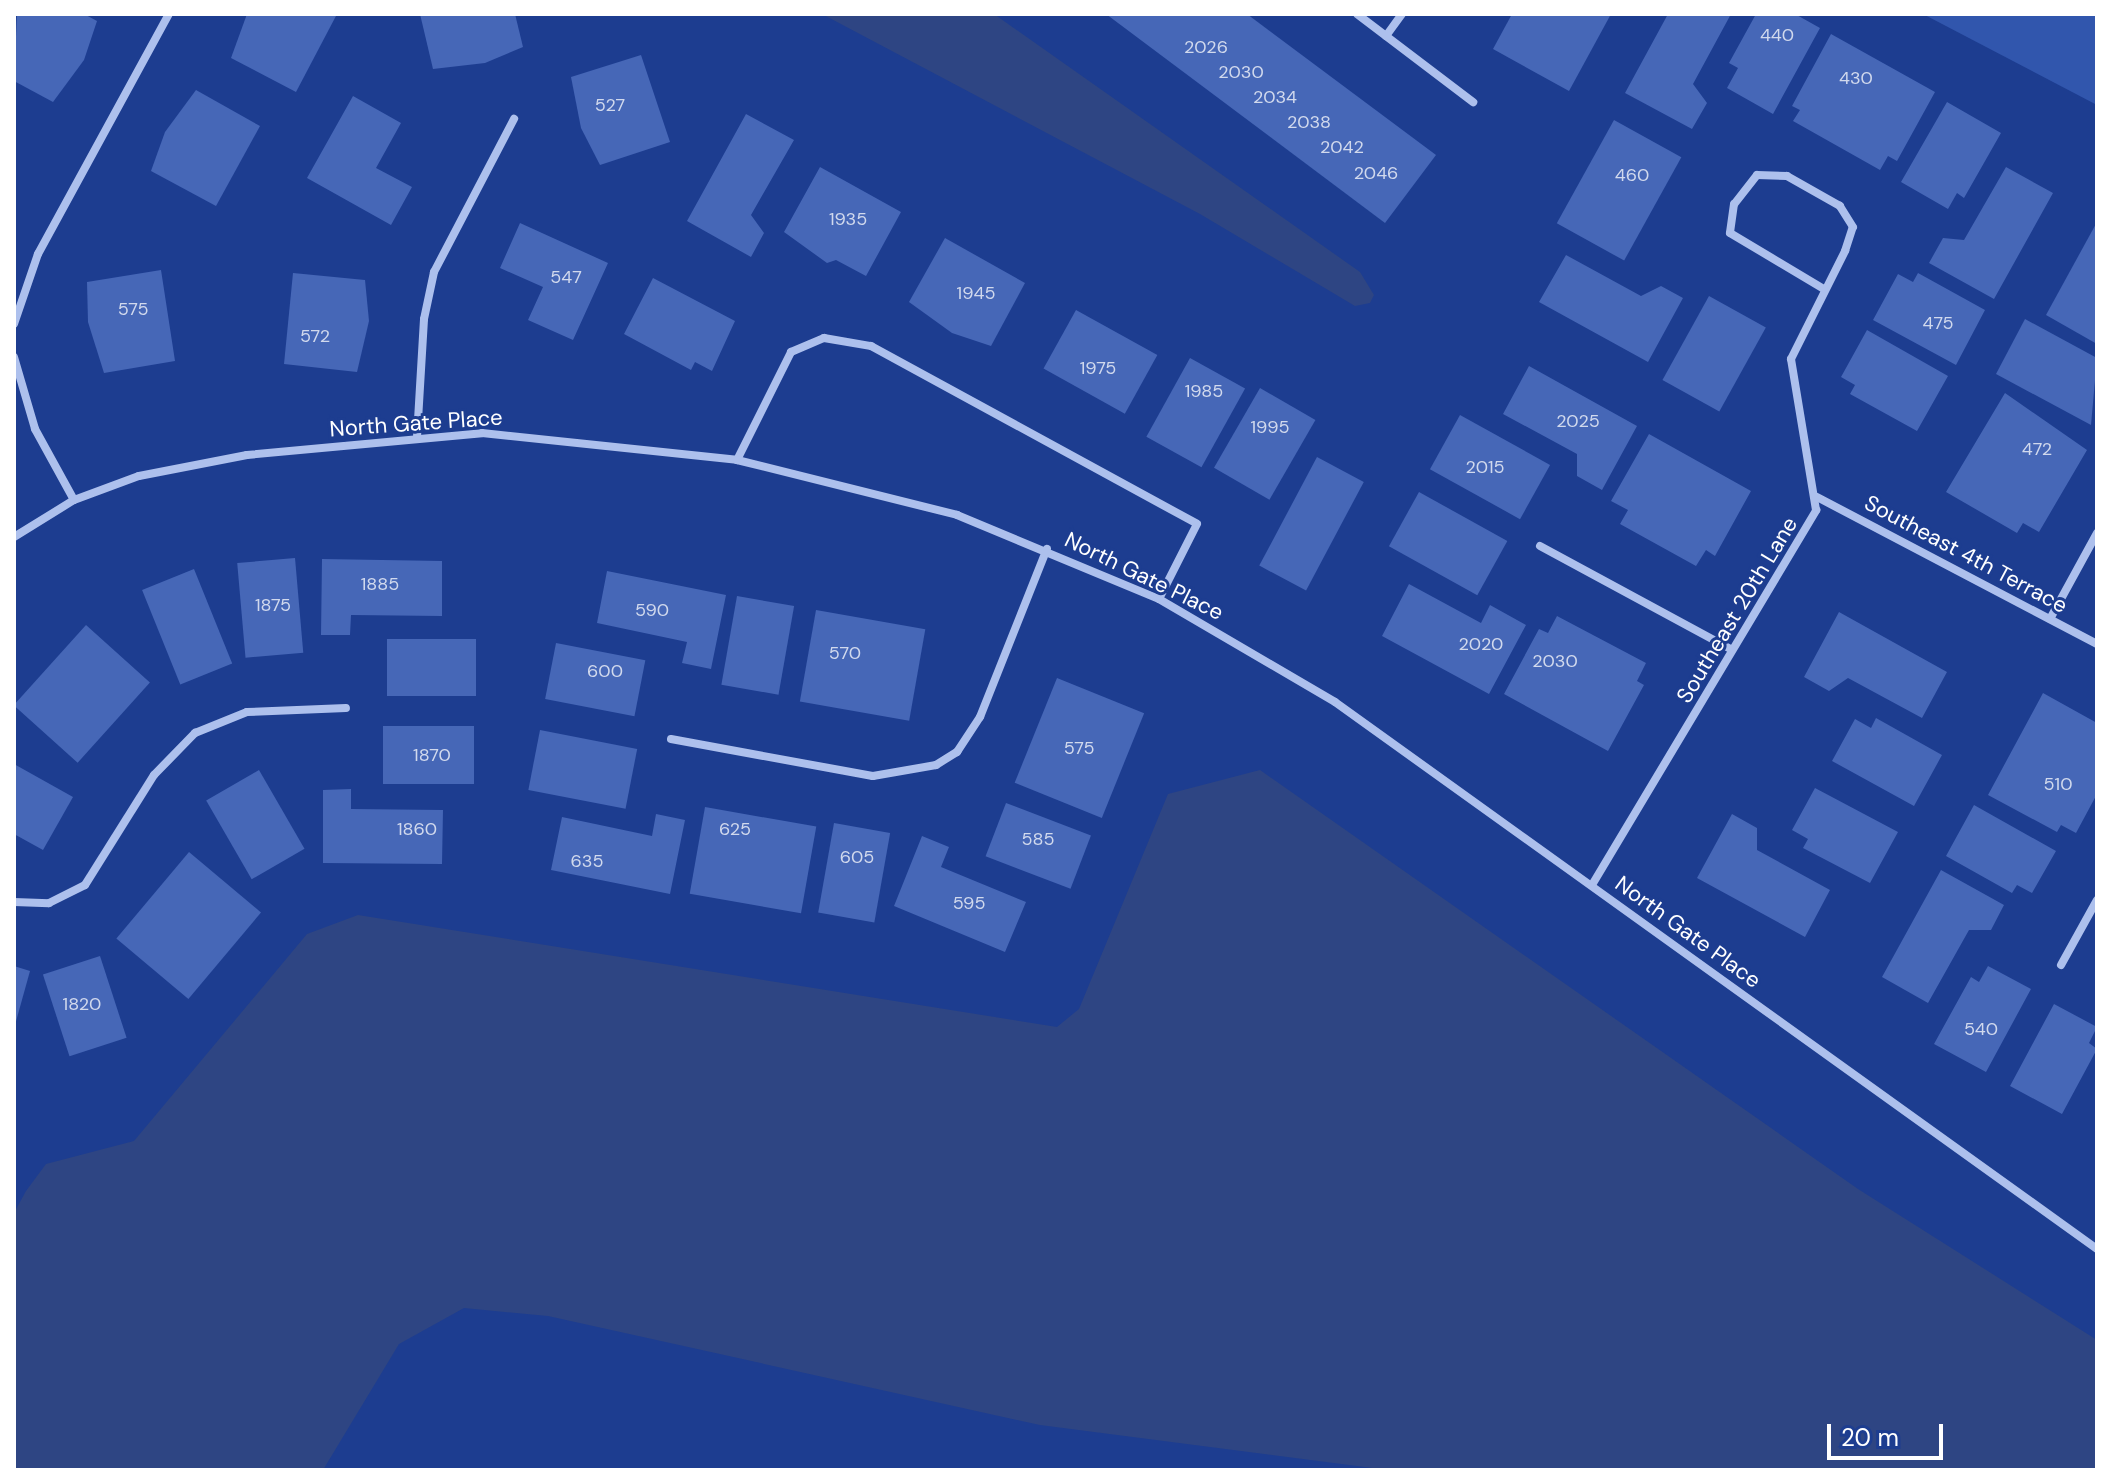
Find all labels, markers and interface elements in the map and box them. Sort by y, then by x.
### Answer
house number: 440 [1760,24,1794,46]
house number: 2026 [1184,36,1228,58]
house number: 2030 [1218,61,1264,83]
house number: 430 [1839,67,1873,89]
house number: 2034 [1253,86,1297,108]
house number: 527 [595,94,625,116]
house number: 2038 [1287,111,1331,133]
house number: 2042 [1320,136,1364,158]
house number: 2046 [1354,162,1398,184]
house number: 460 [1615,164,1649,186]
house number: 1935 [829,208,867,230]
house number: 547 [550,266,582,288]
house number: 1945 [957,282,995,304]
house number: 575 [118,298,148,320]
house number: 475 [1923,312,1953,334]
house number: 572 [300,325,330,347]
house number: 1975 [1080,357,1116,379]
house number: 1985 [1185,380,1223,402]
street label: North Gate Place [329,404,503,442]
house number: 2025 [1556,410,1600,432]
house number: 1995 [1250,416,1290,438]
house number: 472 [2022,438,2052,460]
house number: 2015 [1465,456,1505,478]
street label: Southeast 4th Terrace [1860,489,2072,619]
street label: Southeast 20th Lane [1671,512,1803,708]
street label: North Gate Place [1060,526,1228,626]
house number: 1885 [361,573,399,595]
house number: 1875 [255,594,291,616]
house number: 590 [635,599,669,621]
house number: 2020 [1459,633,1503,655]
house number: 570 [829,642,861,664]
house number: 2030 [1532,650,1578,672]
house number: 600 [587,660,623,682]
house number: 575 [1064,737,1094,759]
house number: 1870 [413,744,451,766]
house number: 510 [2044,773,2072,795]
house number: 1860 [397,818,437,840]
house number: 625 [719,818,751,840]
house number: 585 [1022,828,1054,850]
house number: 605 [840,846,874,868]
house number: 635 [571,850,603,872]
street label: North Gate Place [1610,870,1766,994]
house number: 595 [953,892,985,914]
house number: 1820 [63,993,101,1015]
house number: 540 [1964,1018,1998,1040]
scale bar [1831,1408,1947,1458]
text: 20 m [1841,1422,1899,1453]

